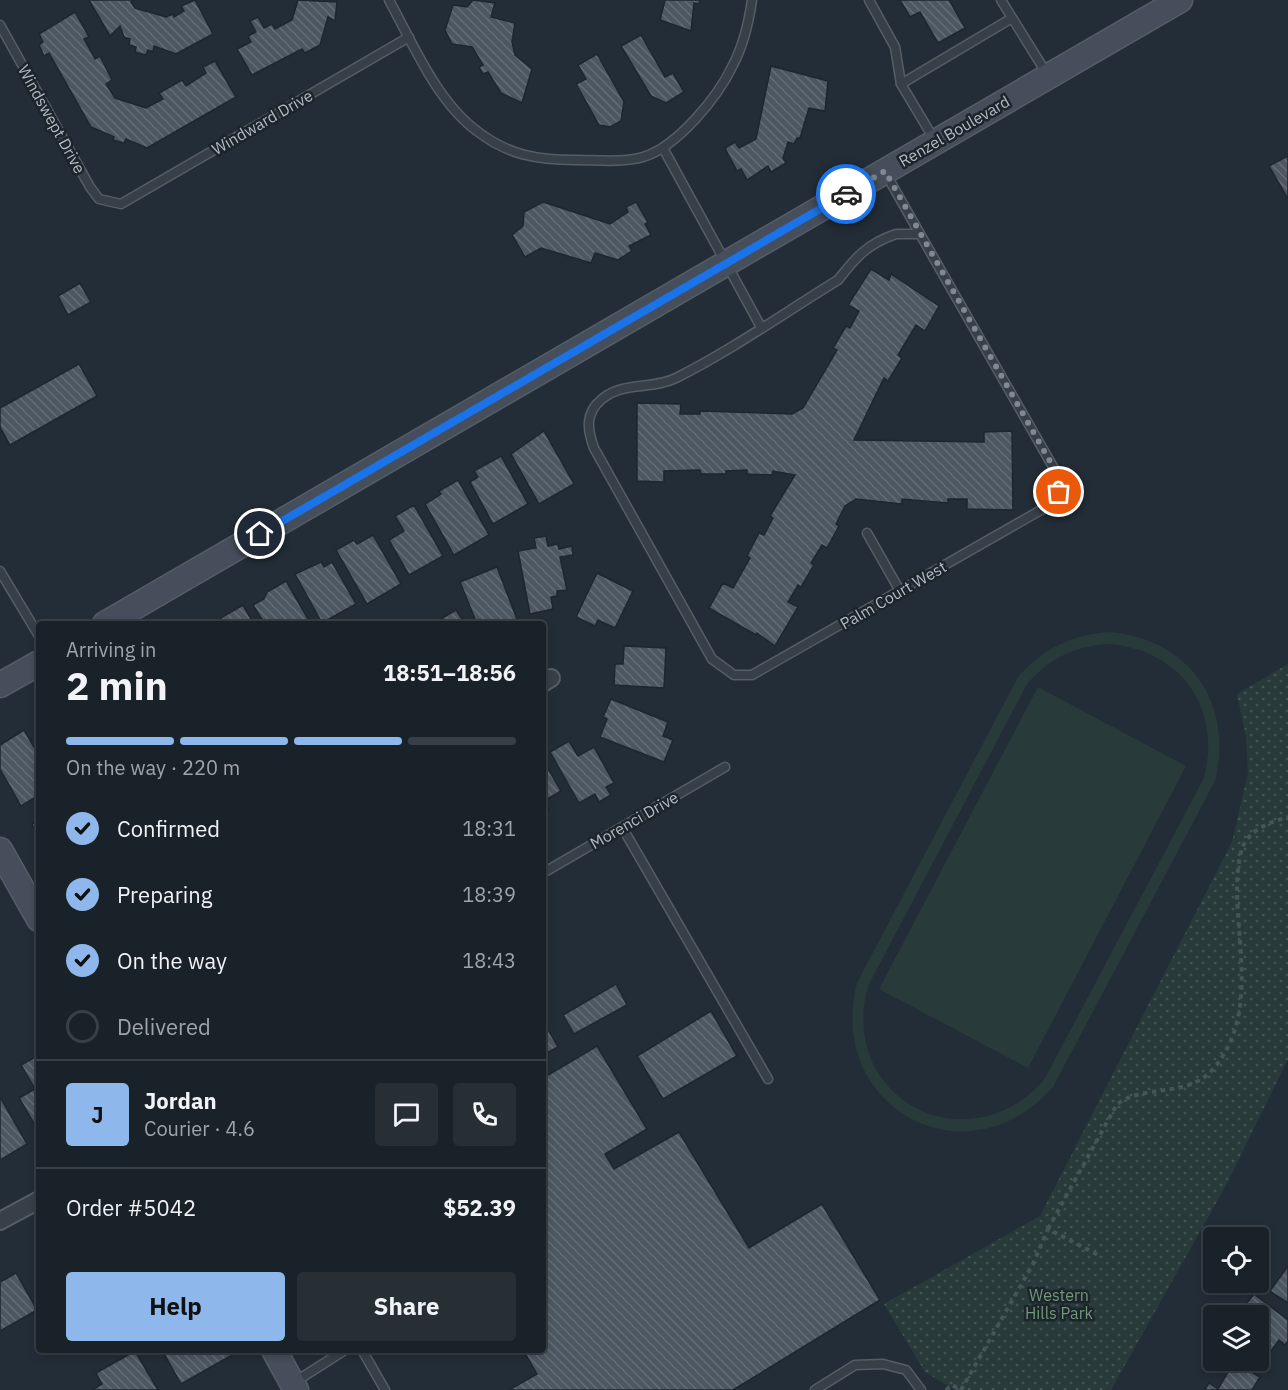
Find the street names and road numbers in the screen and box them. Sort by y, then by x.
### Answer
street label: Windswept Drive [14,61,90,177]
street label: Windward Drive [208,85,316,159]
street label: Renzel Boulevard [895,91,1013,171]
street label: Palm Court West [836,556,950,634]
street label: Morenci Drive [586,787,682,853]

